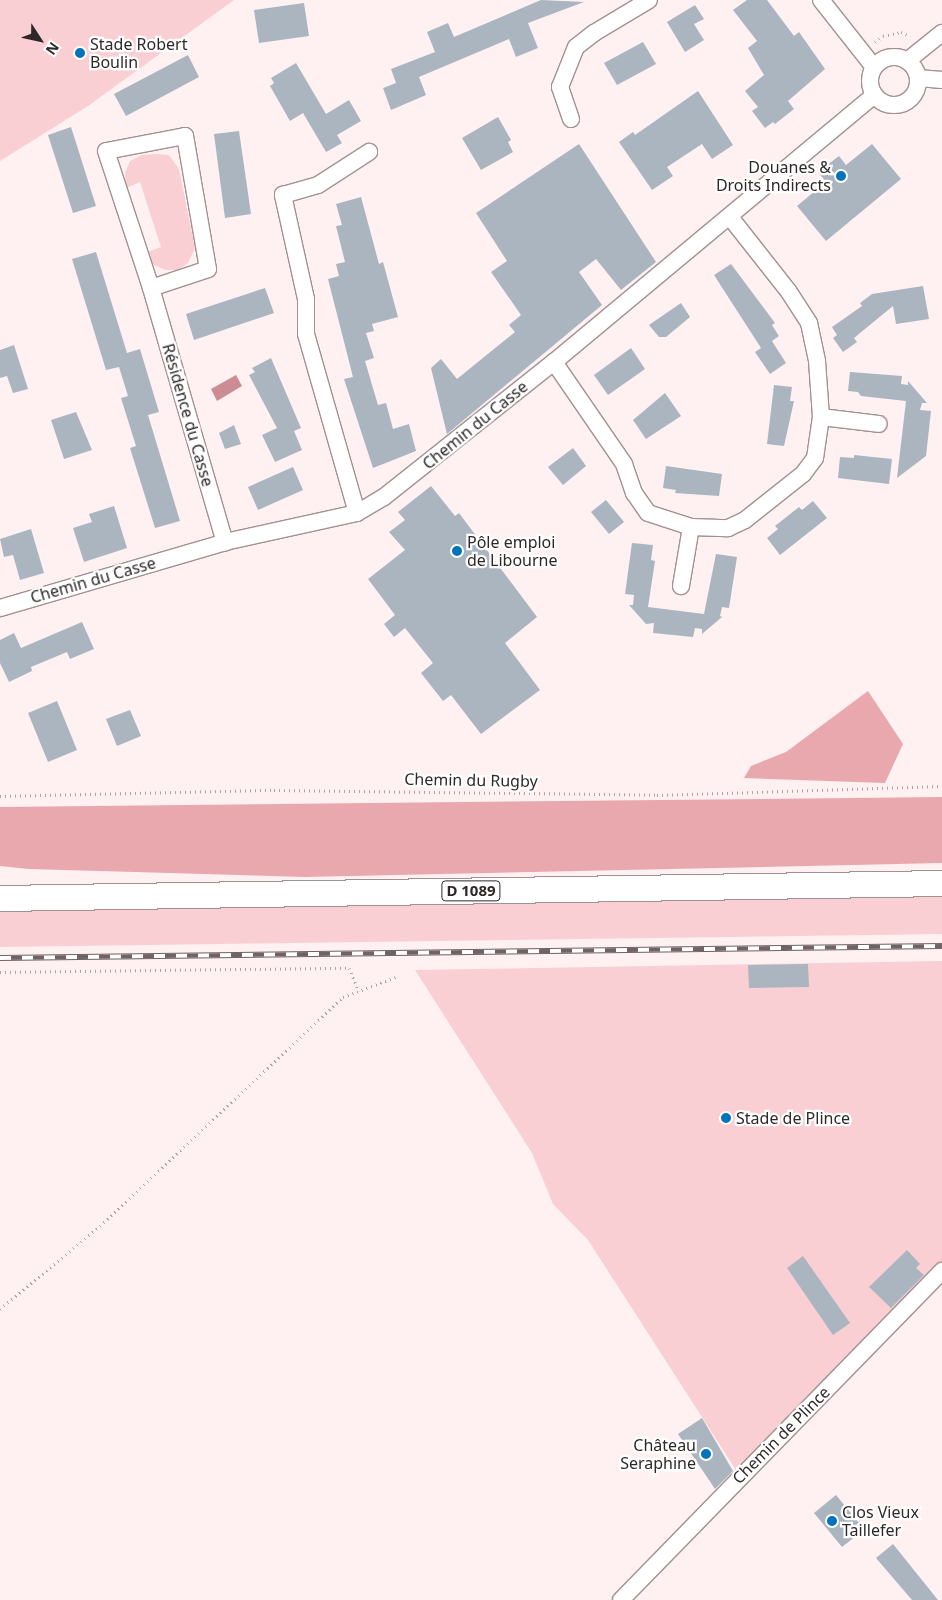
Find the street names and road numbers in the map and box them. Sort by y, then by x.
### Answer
street label: Résidence du Casse [158,341,218,489]
street label: Chemin du Casse [419,377,531,473]
street label: Chemin du Casse [28,553,158,607]
street label: Chemin du Rugby [404,769,538,791]
road number: D 1089 [441,878,501,904]
street label: Chemin de Plince [728,1382,834,1488]

